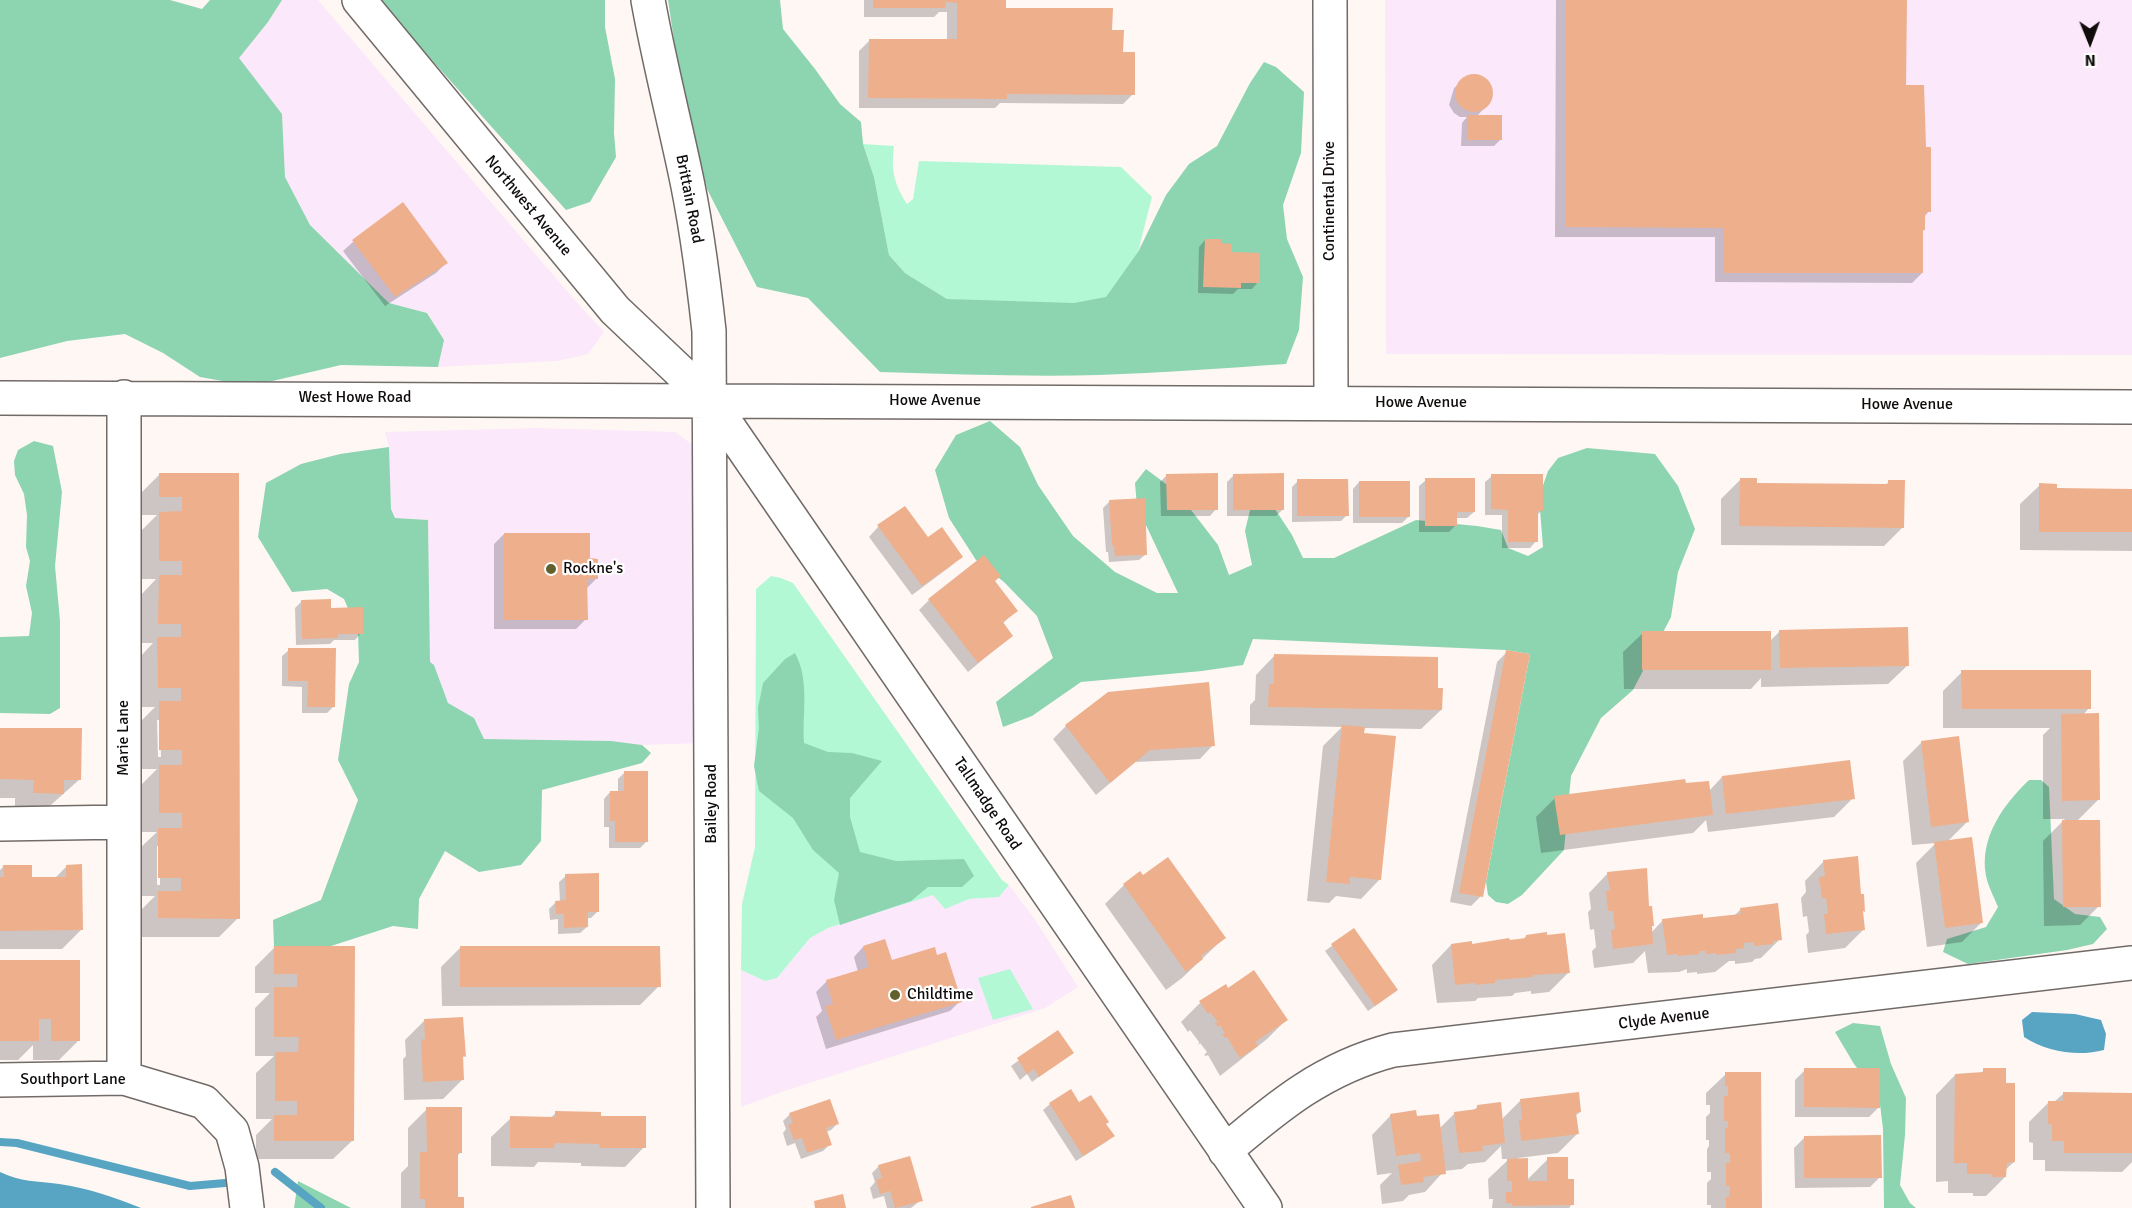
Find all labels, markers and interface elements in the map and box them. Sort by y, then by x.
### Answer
north arrow [2060,12,2120,72]
text: N [2085,50,2096,70]
street label: Continental Drive [1320,141,1340,261]
street label: Northwest Avenue [480,152,576,260]
street label: Brittain Road [671,153,707,245]
street label: West Howe Road [298,388,412,408]
street label: Howe Avenue [889,391,981,411]
street label: Howe Avenue [1375,393,1467,413]
street label: Howe Avenue [1861,395,1953,415]
place label: Rockne's [563,559,623,579]
marker: Rockne's [544,562,558,576]
street label: Marie Lane [114,700,134,776]
street label: Tallmadge Road [949,754,1025,854]
street label: Bailey Road [702,764,722,844]
place label: Childtime [907,985,974,1005]
marker: Childtime [888,988,902,1002]
street label: Clyde Avenue [1617,1004,1711,1034]
street label: Southport Lane [20,1070,126,1090]

